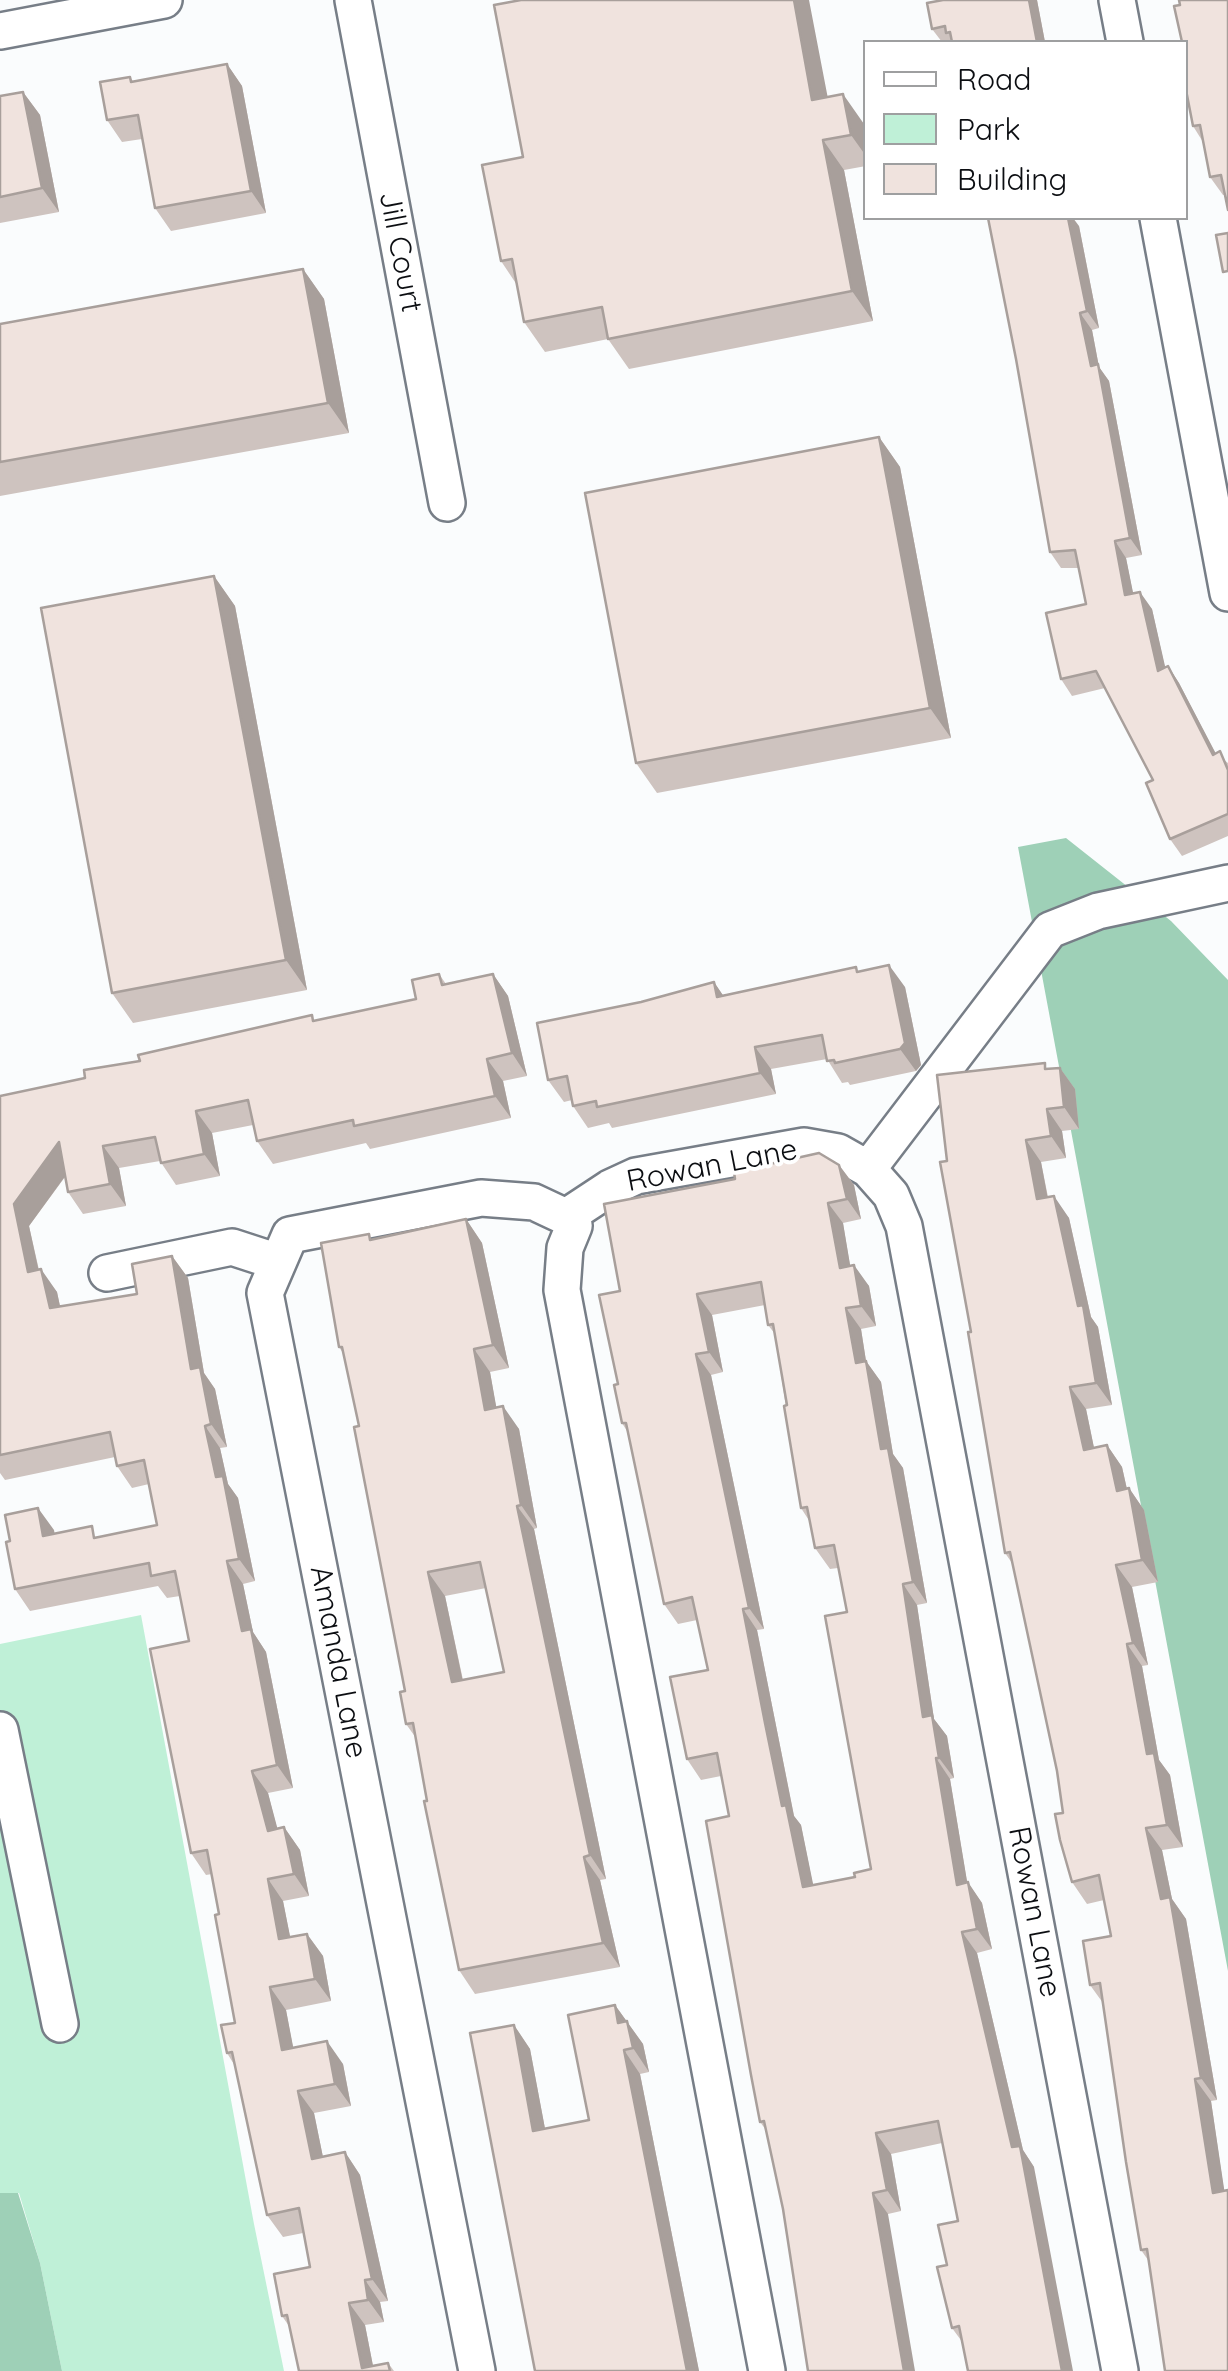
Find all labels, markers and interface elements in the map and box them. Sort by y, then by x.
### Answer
legend [863,40,1188,220]
text: Road [957,60,1031,98]
text: Park [957,110,1021,148]
text: Building [957,160,1067,198]
street label: Jill Court [371,189,429,315]
street label: Rowan Lane [624,1132,800,1200]
street label: Amanda Lane [302,1563,374,1761]
street label: Rowan Lane [1000,1824,1068,2000]

